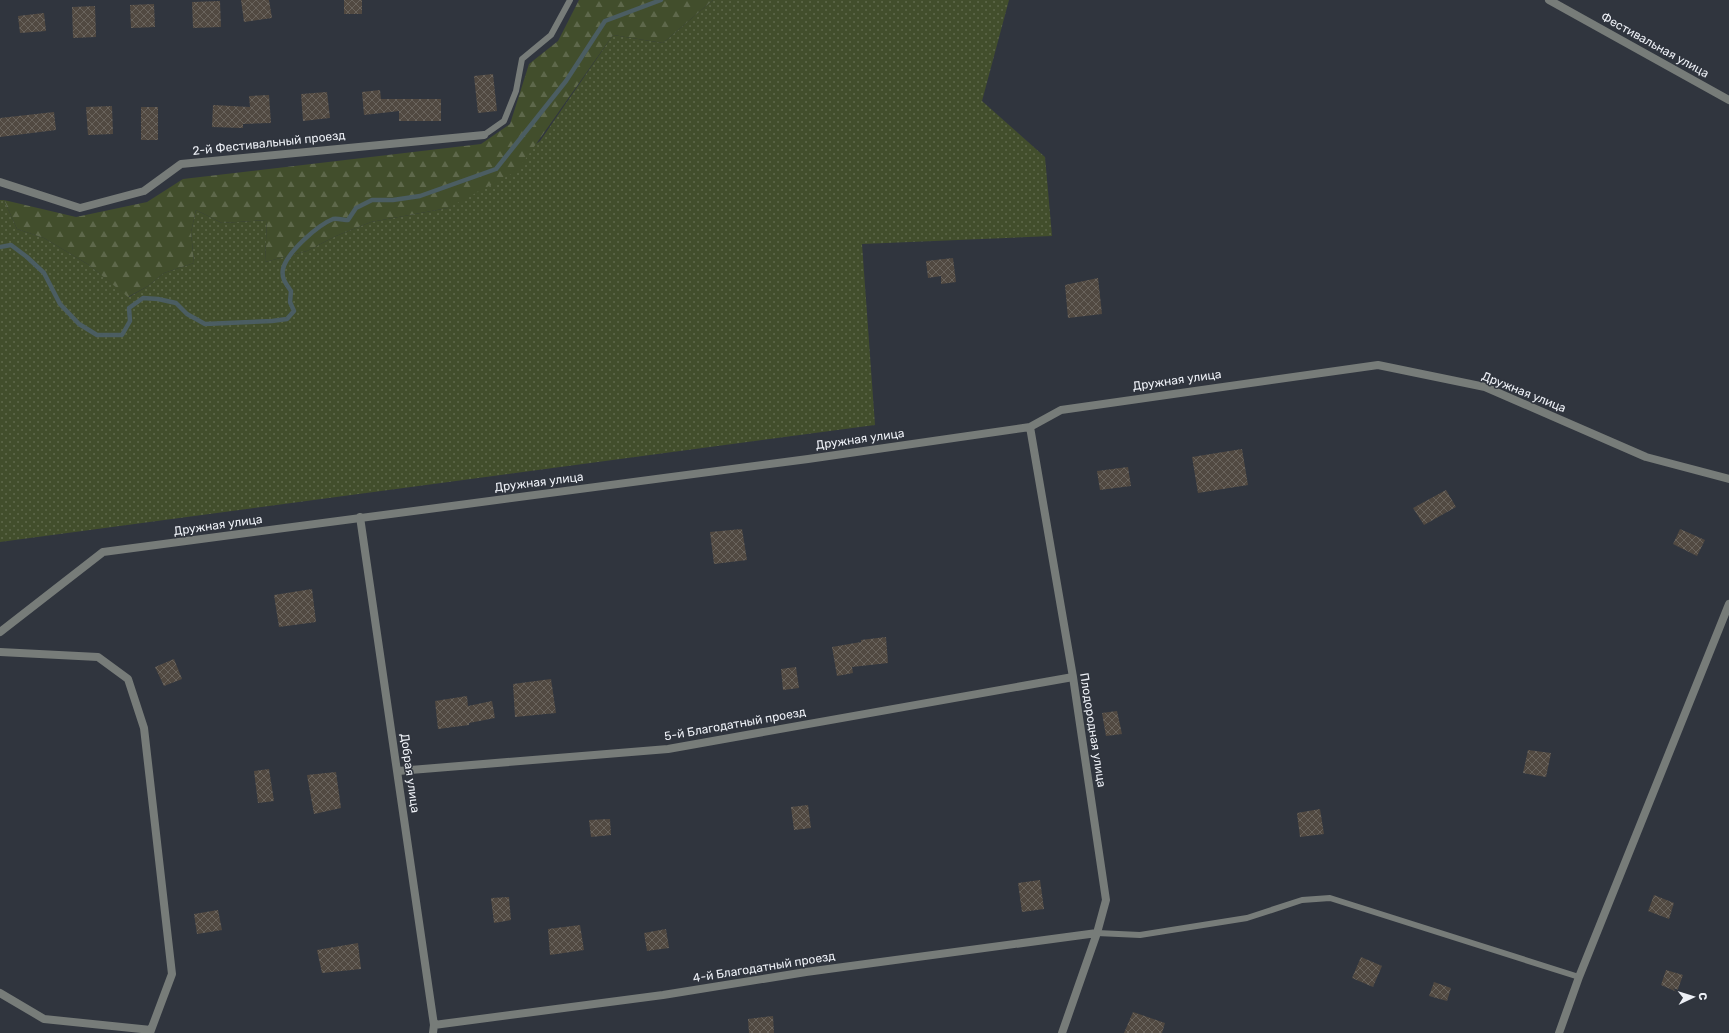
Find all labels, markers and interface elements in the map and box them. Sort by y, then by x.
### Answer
street label: Фестивальная улица [1599,9,1711,81]
street label: 2-й Фестивальный проезд [192,128,346,158]
street label: Дружная улица [1132,367,1222,393]
street label: Дружная улица [1480,369,1568,415]
street label: Дружная улица [815,426,905,452]
street label: Дружная улица [494,470,584,494]
street label: Дружная улица [173,512,263,538]
street label: Плодородная улица [1077,672,1109,788]
street label: 5-й Благодатный проезд [663,705,807,743]
street label: Добрая улица [397,732,423,814]
street label: 4-й Благодатный проезд [692,949,836,985]
north arrow [1673,977,1713,1017]
text: С [1696,992,1709,1001]

